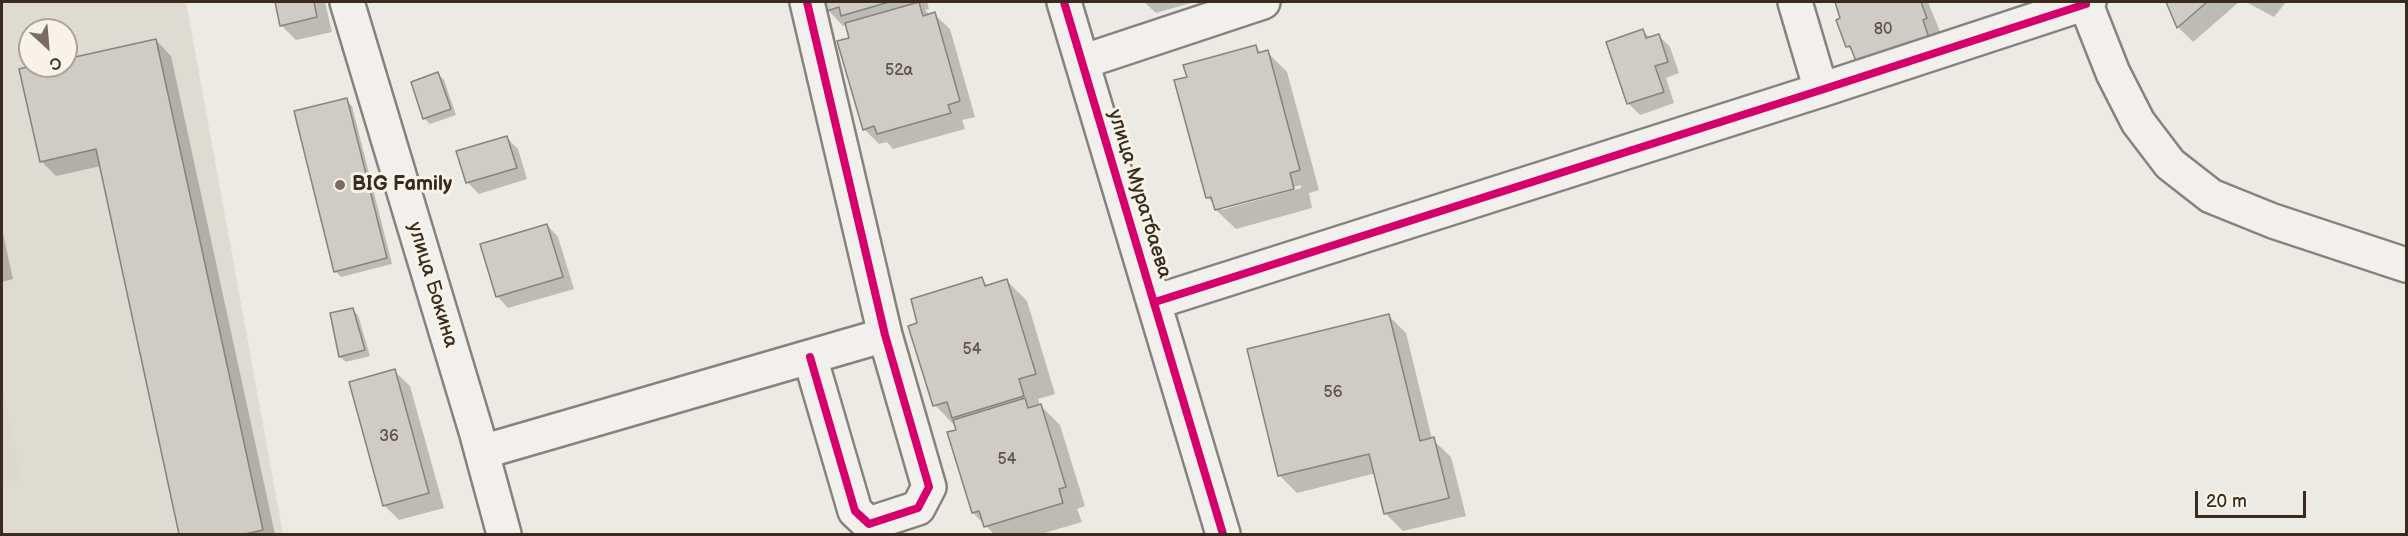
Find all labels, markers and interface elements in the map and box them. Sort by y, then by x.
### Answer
north arrow [18,18,78,78]
house number: 80 [1874,20,1892,40]
text: С [46,52,64,74]
house number: 52а [885,61,913,81]
street label: улица Муратбаева [1102,107,1176,281]
place label: BIG Family [352,173,452,197]
marker: BIG Family [333,178,347,192]
street label: улица Бокина [402,219,462,351]
house number: 54 [963,340,981,360]
house number: 56 [1324,383,1342,403]
house number: 36 [379,427,399,447]
house number: 54 [998,450,1016,470]
scale bar [2198,479,2309,517]
text: 20 m [2206,491,2247,512]

